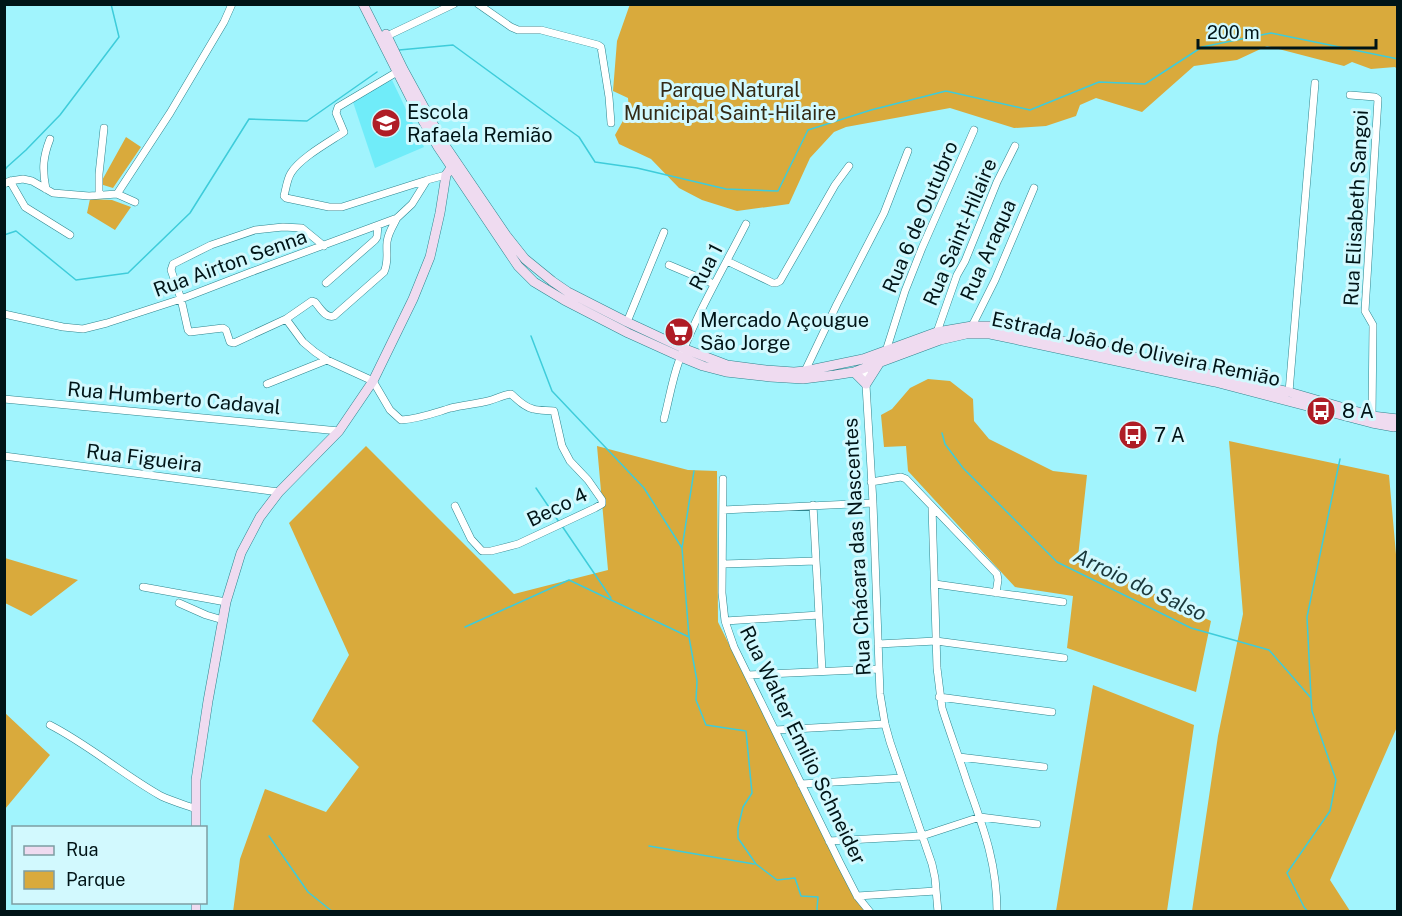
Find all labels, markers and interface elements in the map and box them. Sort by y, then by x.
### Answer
scale bar [1198,12,1376,50]
text: 200 m [1207,22,1260,43]
park label: Parque Natural Municipal Saint-Hilaire [624,78,836,125]
place label: Escola Rafaela Remião [407,100,552,147]
school or university icon: Escola Rafaela Remião [370,107,402,139]
street label: Rua Elisabeth Sangoi [1339,109,1373,307]
street label: Rua 6 de Outubro [877,137,963,297]
street label: Rua Saint-Hilaire [918,155,1002,309]
street label: Rua Araqua [955,196,1021,304]
street label: Rua Airton Senna [150,224,310,302]
street label: Rua 1 [684,240,728,294]
street label: Estrada João de Oliveira Remião [990,307,1282,391]
place label: Mercado Açougue São Jorge [700,308,869,355]
supermarket icon: Mercado Açougue São Jorge [663,316,695,348]
street label: Rua Humberto Cadaval [66,377,282,419]
bus stop icon: 8 A [1305,395,1337,427]
place label: 8 A [1342,399,1374,423]
street label: Rua Chácara das Nascentes [838,417,876,677]
bus stop icon: 7 A [1117,419,1149,451]
place label: 7 A [1154,423,1185,447]
street label: Rua Figueira [85,439,203,477]
street label: Beco 4 [523,482,591,532]
water label: Arroio do Salso [1070,543,1211,626]
street label: Rua Walter Emílio Schneider [735,622,871,868]
legend [12,826,207,904]
text: Rua [66,839,98,860]
text: Parque [66,869,126,890]

